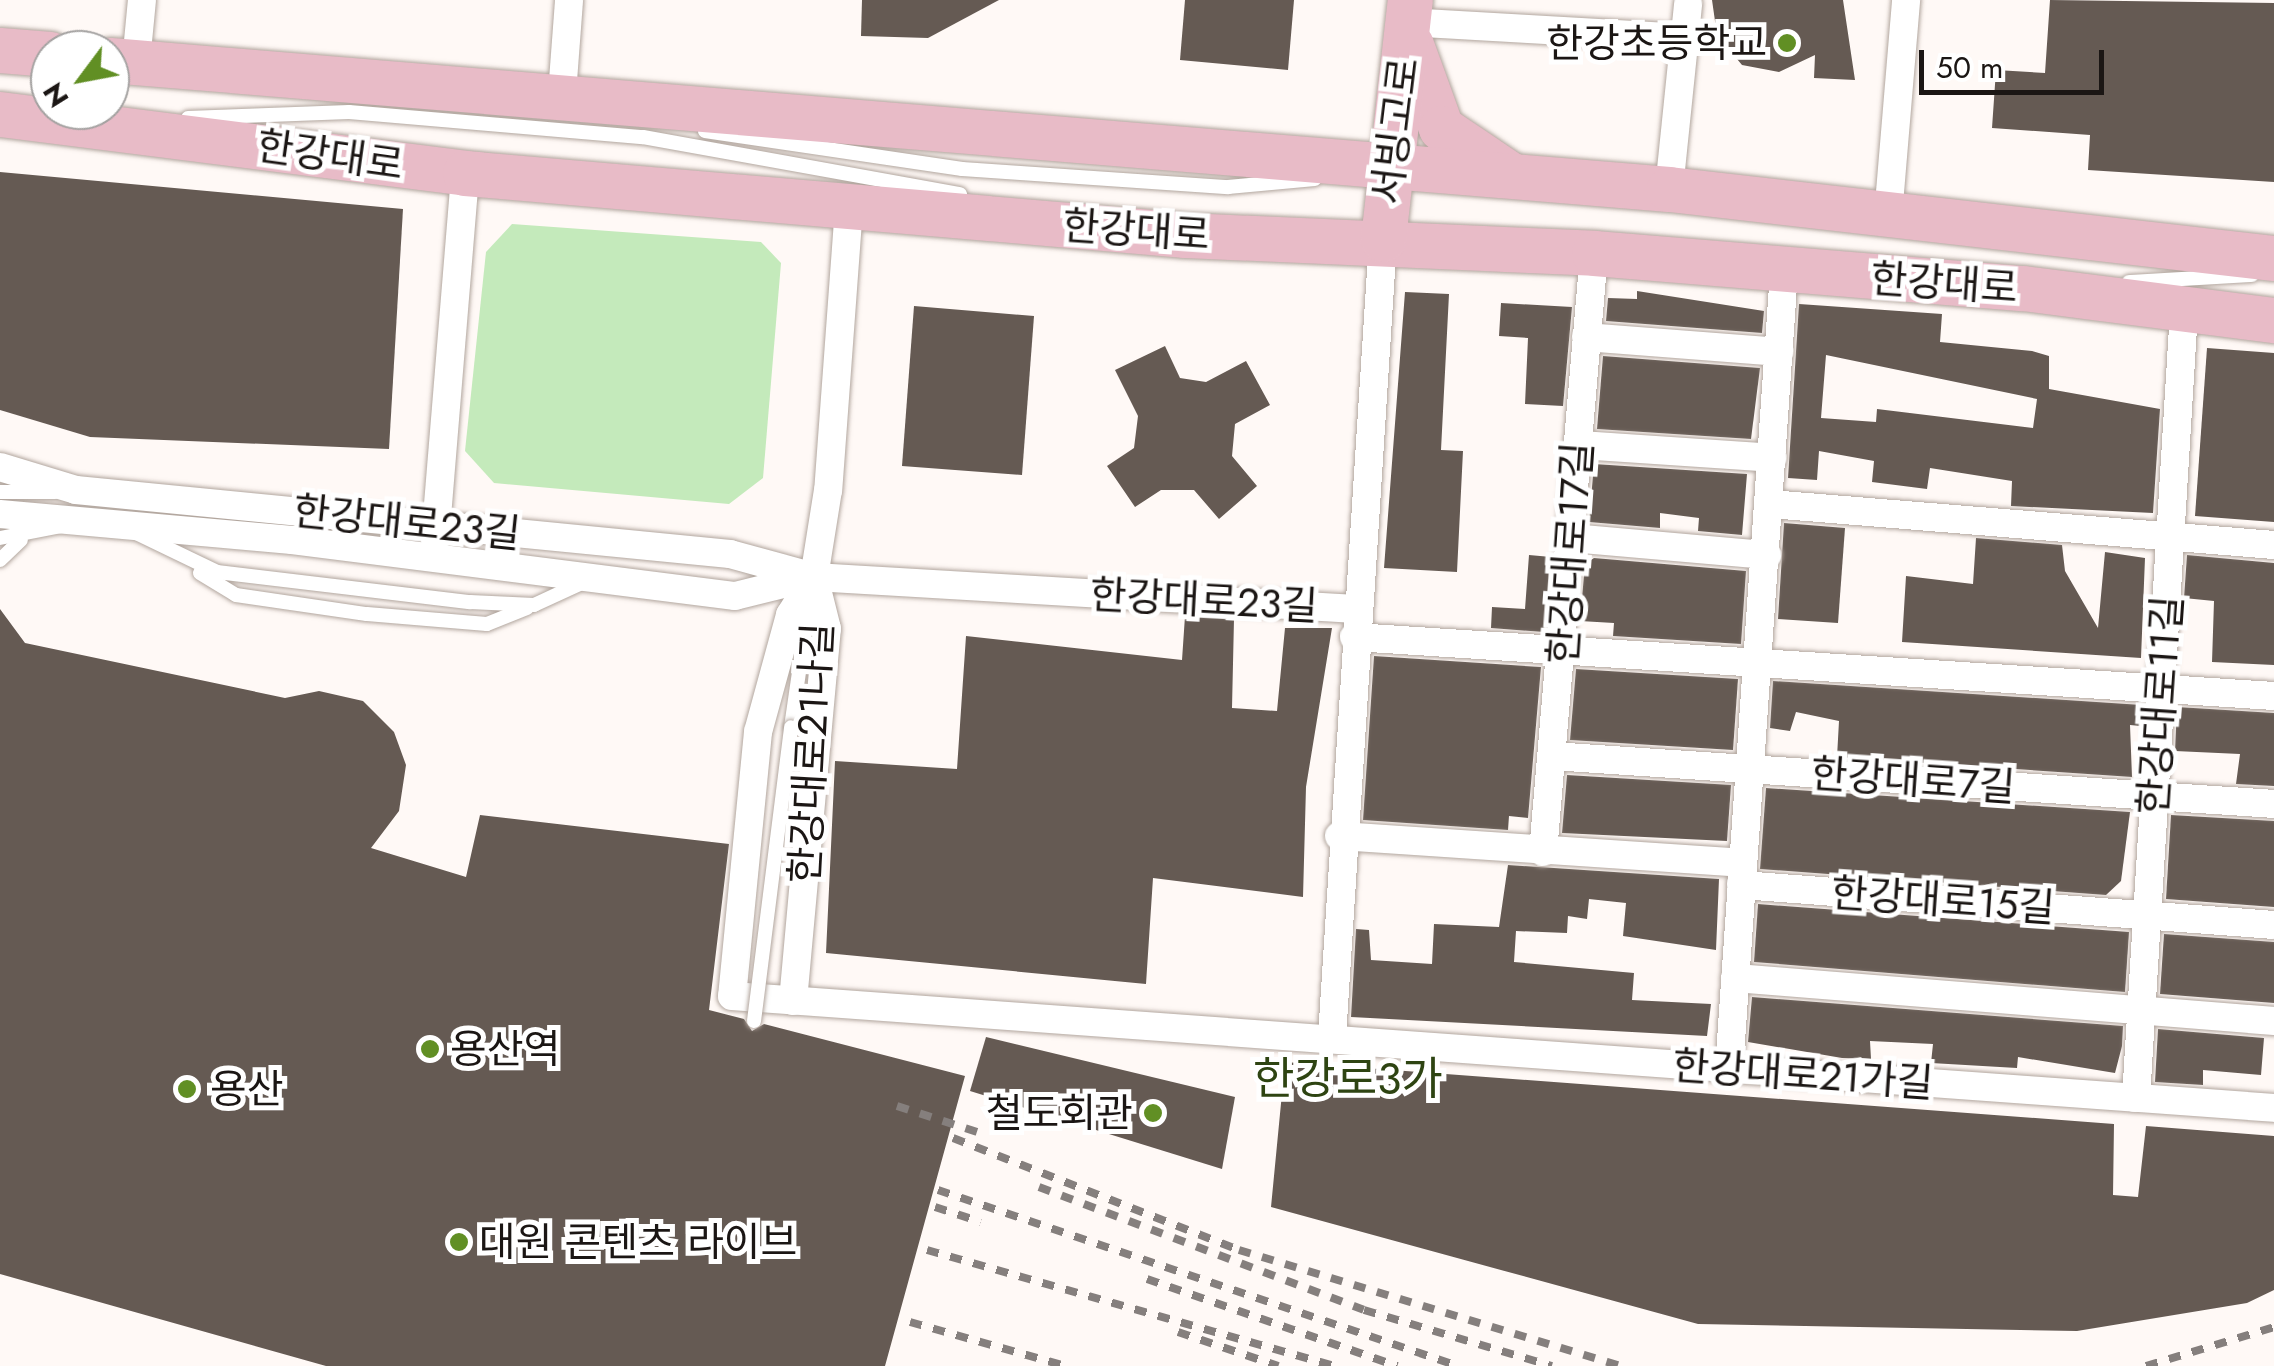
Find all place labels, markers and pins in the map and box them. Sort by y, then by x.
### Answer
place label: 한강초등학교 [1546,19,1767,67]
marker: 한강초등학교 [1776,32,1798,54]
place label: 용산역 [450,1025,560,1073]
marker: 용산역 [419,1038,441,1060]
place label: 용산 [210,1065,284,1113]
marker: 용산 [174,1076,200,1102]
place label: 철도회관 [986,1089,1133,1137]
marker: 철도회관 [1142,1102,1164,1124]
place label: 대원 콘텐츠 라이브 [479,1218,797,1266]
marker: 대원 콘텐츠 라이브 [448,1231,470,1253]

